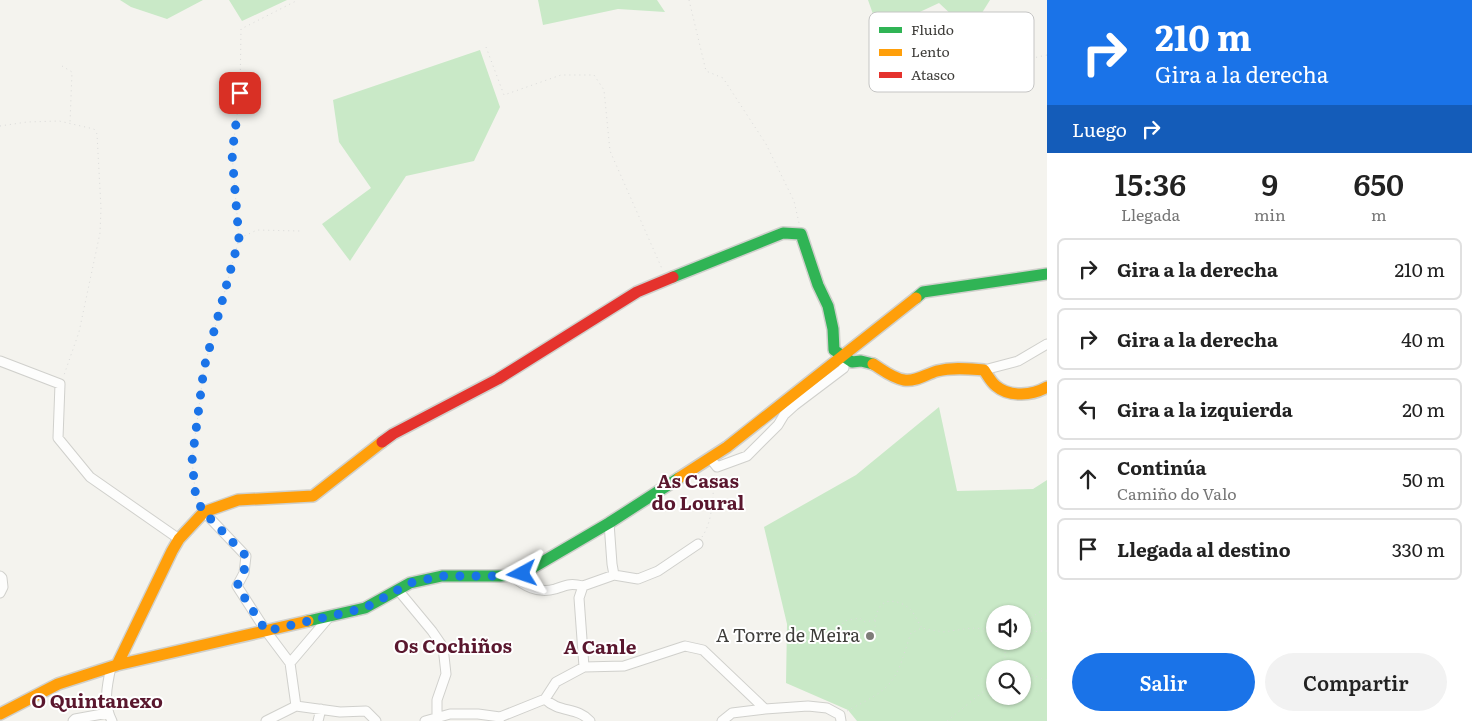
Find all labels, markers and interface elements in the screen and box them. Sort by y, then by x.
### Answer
text: 210 m [1155,10,1252,62]
legend [869,12,1034,92]
text: Fluido [911,19,954,39]
icon: right [1072,20,1137,85]
text: Lento [911,41,950,61]
text: Gira a la derecha [1155,57,1329,90]
text: Atasco [911,64,955,84]
pin [219,72,261,114]
icon: arrive [226,79,254,107]
text: Luego [1072,115,1127,143]
icon: right [1137,115,1165,143]
text: 15:36 [1115,161,1186,205]
text: 9 [1261,161,1278,205]
text: 650 [1353,161,1404,205]
text: Llegada [1121,202,1180,226]
text: min [1254,202,1286,226]
text: m [1371,202,1387,226]
icon: right [1074,255,1102,283]
text: Gira a la derecha [1117,255,1278,283]
text: 210 m [1394,255,1445,283]
icon: right [1074,325,1102,353]
text: Gira a la derecha [1117,325,1278,353]
text: 40 m [1401,325,1445,353]
icon: left [1074,395,1102,423]
text: Gira a la izquierda [1117,395,1293,423]
text: 20 m [1402,395,1445,423]
text: Continúa [1117,453,1207,481]
icon: ahead [1074,465,1102,493]
text: 50 m [1402,465,1445,493]
district label: As Casas do Loural [652,466,745,516]
text: Camiño do Valo [1117,481,1237,505]
icon: arrive [1074,535,1102,563]
text: Llegada al destino [1117,535,1291,563]
text: 330 m [1392,535,1445,563]
position arrow [495,547,547,599]
map controls [986,605,1031,705]
button: sound [986,605,1031,650]
place label: A Torre de Meira [716,621,860,648]
marker: A Torre de Meira [864,630,876,642]
district label: Os Cochiños [394,631,512,659]
district label: A Canle [563,632,637,660]
button: Salir [1072,653,1255,711]
button: Compartir [1265,653,1447,711]
button: search [986,660,1031,705]
district label: O Quintanexo [31,686,163,714]

